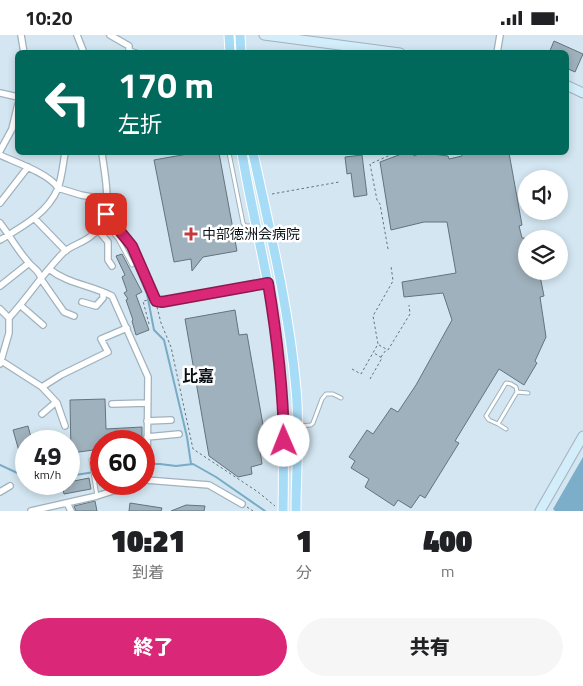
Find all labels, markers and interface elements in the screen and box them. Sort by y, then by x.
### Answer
text: 10:20 [25,3,72,32]
text: 170 m [118,58,214,112]
icon: left [35,70,100,135]
text: 左折 [118,107,162,141]
map controls [518,170,568,280]
button: sound [518,170,568,220]
pin [85,193,127,235]
icon: arrive [92,200,120,228]
place label: 中部徳洲会病院 [202,223,300,244]
marker: 中部徳洲会病院 [184,227,198,241]
button: layers [518,230,568,280]
district label: 比嘉 [182,364,214,388]
position arrow [257,414,309,466]
speed limit sign: 60 [90,430,155,495]
text: 49 [33,437,62,475]
text: km/h [34,465,61,484]
text: 10:21 [111,518,185,564]
text: 1 [296,518,312,564]
text: 400 [423,518,472,564]
text: m [441,559,454,583]
text: 到着 [132,560,164,584]
text: 分 [296,560,312,584]
button: 終了 [20,618,287,676]
button: 共有 [297,618,563,676]

